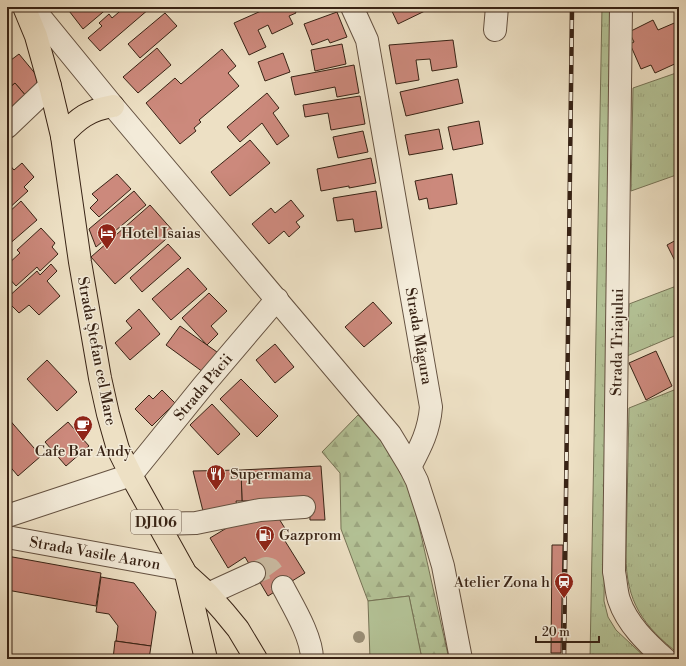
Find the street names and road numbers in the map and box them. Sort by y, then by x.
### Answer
street label: Strada Ștefan cel Mare [73,275,120,427]
street label: Strada Măgura [401,286,436,387]
street label: Strada Triajului [607,288,628,396]
street label: Strada Păcii [170,350,237,425]
road number: DJ106 [131,510,181,534]
street label: Strada Vasile Aaron [28,533,162,574]

